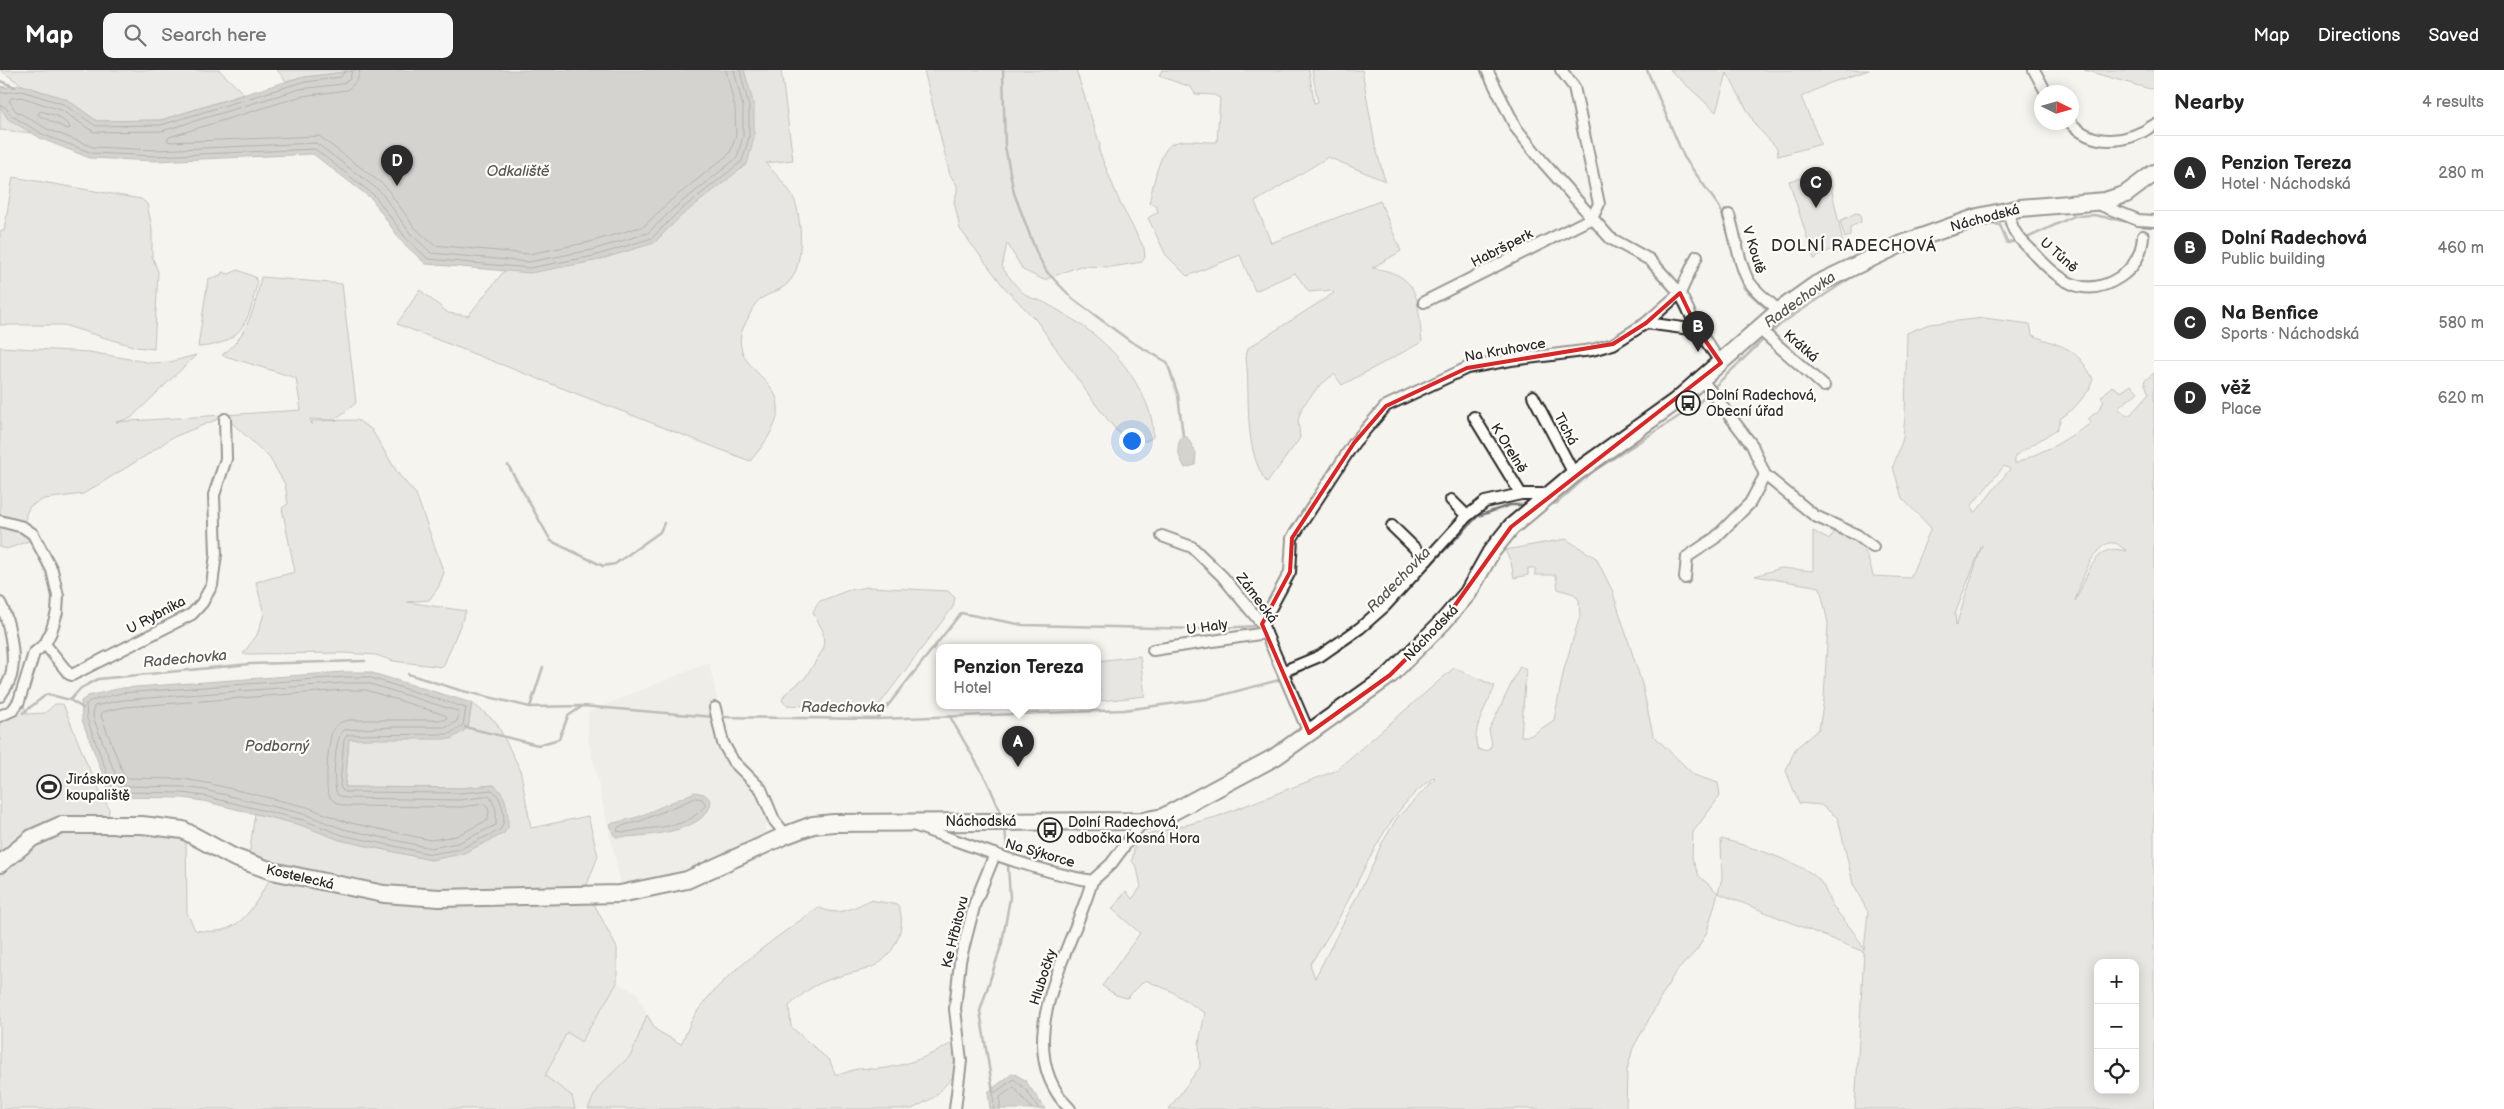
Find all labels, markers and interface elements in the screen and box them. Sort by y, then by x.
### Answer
search box [103,13,453,58]
text: Map [25,21,73,50]
icon: search [121,21,149,49]
text: Search here [161,24,267,47]
text: Map [2254,25,2290,46]
text: Directions [2318,25,2400,46]
text: Saved [2428,25,2479,46]
north arrow [2034,85,2079,130]
text: Nearby [2174,90,2244,115]
text: 4 results [2422,93,2484,112]
pin: D [381,145,413,186]
text: Penzion Tereza [2221,152,2352,175]
water label: Odkaliště [487,162,550,181]
text: A [2185,164,2195,183]
text: 280 m [2438,164,2484,183]
pin: C [1800,167,1832,208]
text: Hotel · Náchodská [2221,175,2351,194]
street label: Náchodská [1948,201,2022,235]
street label: V Koutě [1739,224,1769,276]
street label: Habršperk [1468,225,1536,271]
text: Dolní Radechová [2221,227,2367,250]
street label: U Tůně [2037,234,2082,276]
district label: DOLNÍ RADECHOVÁ [1771,235,1937,256]
text: B [2184,239,2196,258]
text: 460 m [2438,239,2484,258]
text: Public building [2221,250,2325,269]
water label: Radechovka [1760,268,1840,332]
text: Na Benfice [2221,302,2318,325]
pin: B [1682,311,1714,352]
text: C [2184,314,2196,333]
text: 580 m [2439,314,2484,333]
text: Sports · Náchodská [2221,325,2359,344]
street label: Krátká [1780,326,1822,366]
street label: Na Kruhovce [1463,335,1547,365]
text: věž [2221,377,2251,400]
place label: Dolní Radechová, Obecní úřad [1706,387,1816,420]
text: D [2184,389,2196,408]
text: 620 m [2438,389,2484,408]
bus stop icon: Dolní Radechová, Obecní úřad [1675,390,1701,416]
text: Place [2221,400,2262,419]
street label: Tichá [1550,410,1582,448]
street label: K Orelně [1487,420,1531,476]
your location [1119,428,1145,454]
water label: Radechovka [1363,543,1435,617]
street label: Zámecká [1232,569,1281,626]
street label: U Rybníka [124,592,188,638]
street label: Náchodská [1400,601,1462,664]
street label: U Haly [1185,616,1229,638]
popup [936,644,1101,709]
water label: Radechovka [142,646,228,672]
text: Penzion Tereza [953,656,1084,679]
text: Hotel [953,679,991,698]
water label: Radechovka [801,698,885,717]
pin: A [1002,726,1034,767]
water label: Podborný [245,737,311,756]
place label: Jiráskovo koupaliště [66,771,130,804]
sports icon: Jiráskovo koupaliště [36,774,62,800]
street label: Náchodská [945,813,1017,830]
place label: Dolní Radechová, odbočka Kosná Hora [1068,814,1200,847]
bus stop icon: Dolní Radechová, odbočka Kosná Hora [1037,817,1063,843]
street label: Na Sýkorce [1003,835,1077,871]
street label: Kostelecká [264,861,336,893]
street label: Ke Hřbitovu [938,894,972,970]
street label: Hlubočky [1026,946,1060,1007]
map controls [2094,959,2139,1094]
button: + [2094,959,2139,1004]
button: − [2094,1004,2139,1049]
button: locate [2094,1049,2139,1094]

